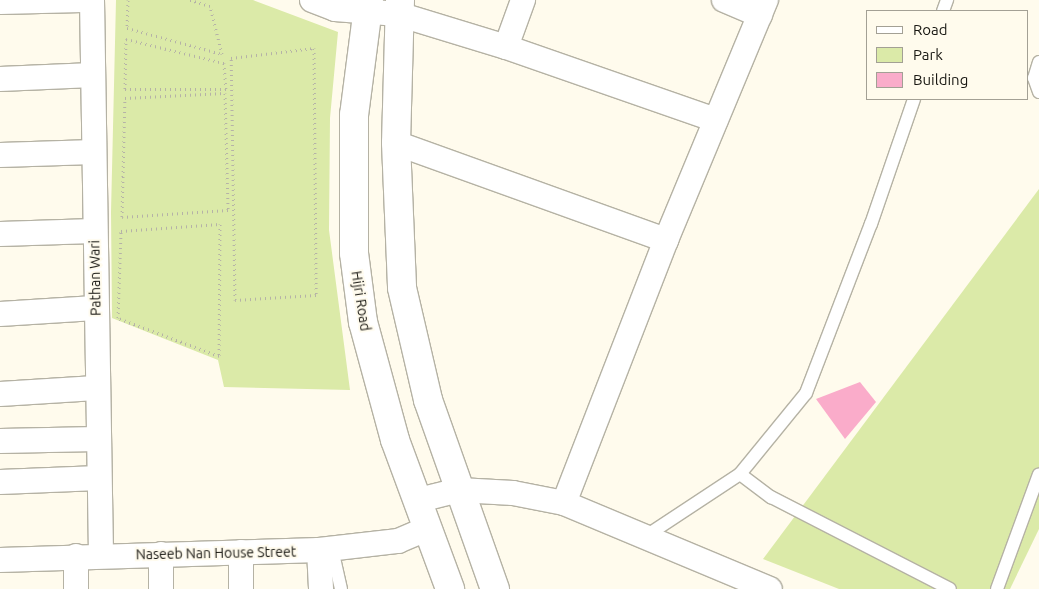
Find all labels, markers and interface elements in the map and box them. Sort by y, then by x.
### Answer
legend [866,10,1029,100]
text: Road [913,21,948,38]
text: Park [913,46,943,63]
text: Building [913,71,968,88]
street label: Pathan Wari [86,240,104,316]
street label: Hijri Road [348,270,374,332]
street label: Naseeb Nan House Street [136,543,296,563]

